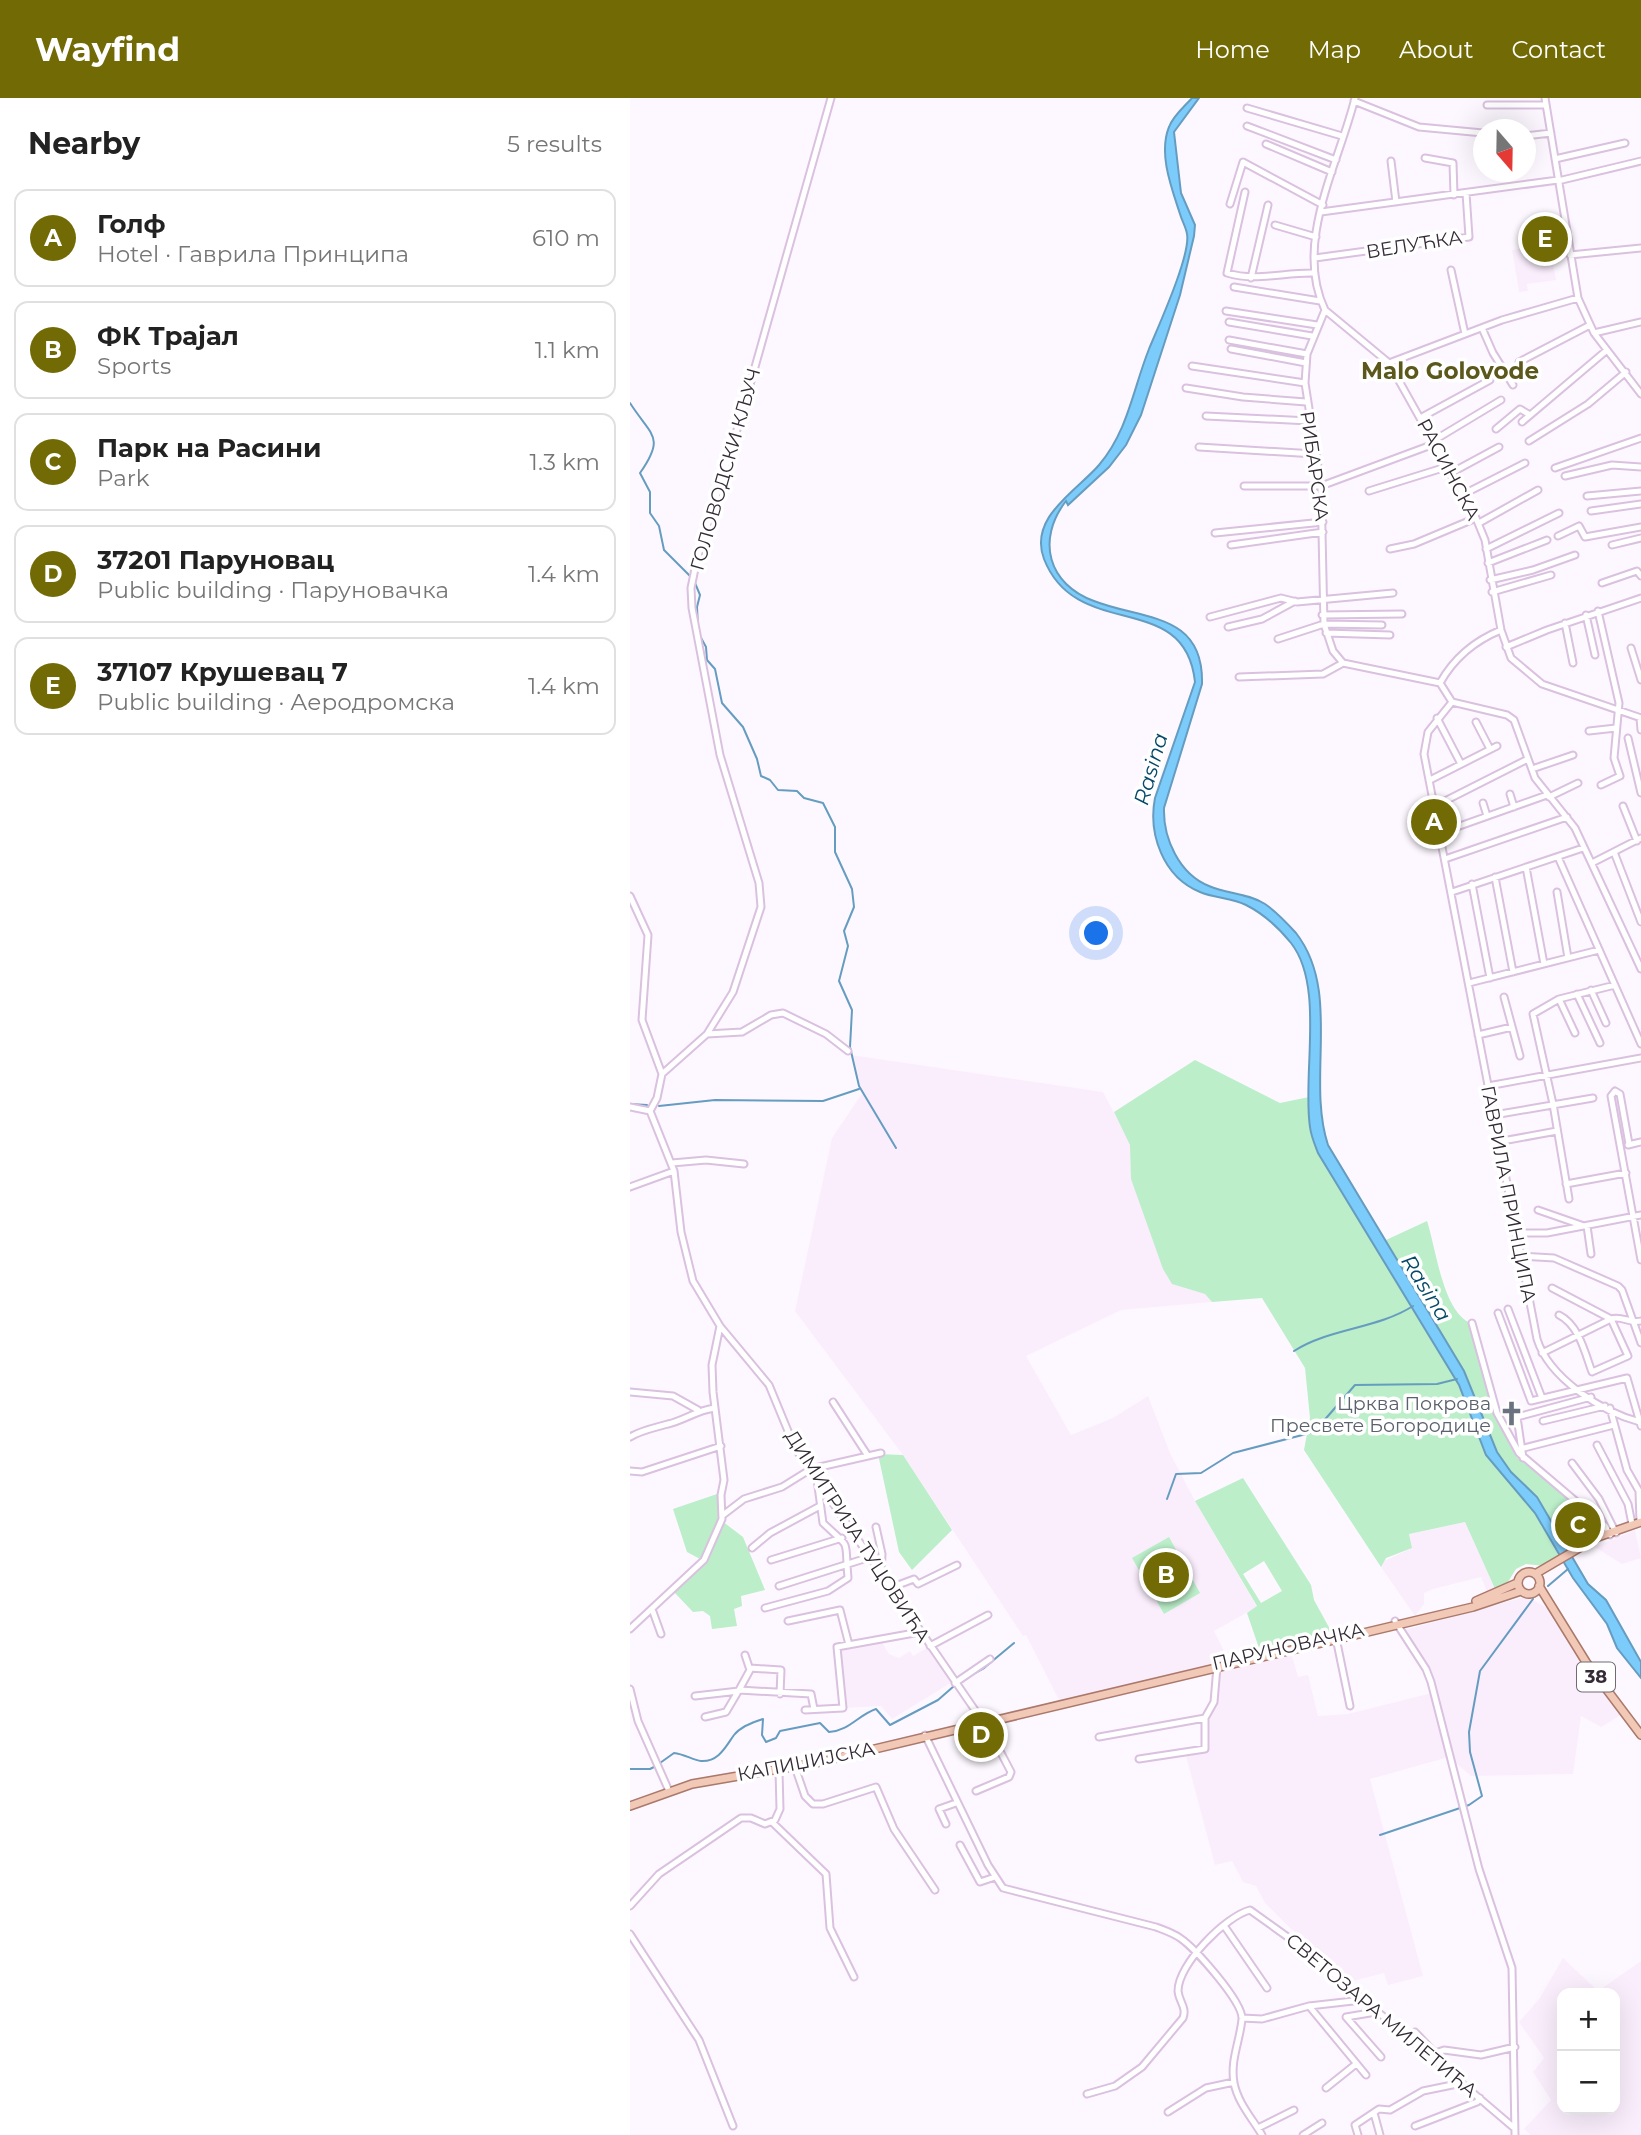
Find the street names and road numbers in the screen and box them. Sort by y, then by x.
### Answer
street label: ВЕЛУЋКА [1364,226,1464,263]
street label: ГОЛОВОДСКИ КЉУЧ [686,365,765,573]
street label: РИБАРСКА [1295,410,1334,523]
street label: РАСИНСКА [1412,414,1485,524]
street label: ГАВРИЛА ПРИНЦИПА [1476,1083,1541,1305]
street label: ДИМИТРИЈА ТУЦОВИЋА [780,1426,935,1647]
street label: ПАРУНОВАЧКА [1210,1618,1366,1675]
road number: 38 [1577,1662,1615,1692]
street label: КАПИЏИЈСКА [735,1737,877,1786]
street label: СВЕТОЗАРА МИЛЕТИЋА [1281,1929,1482,2102]

